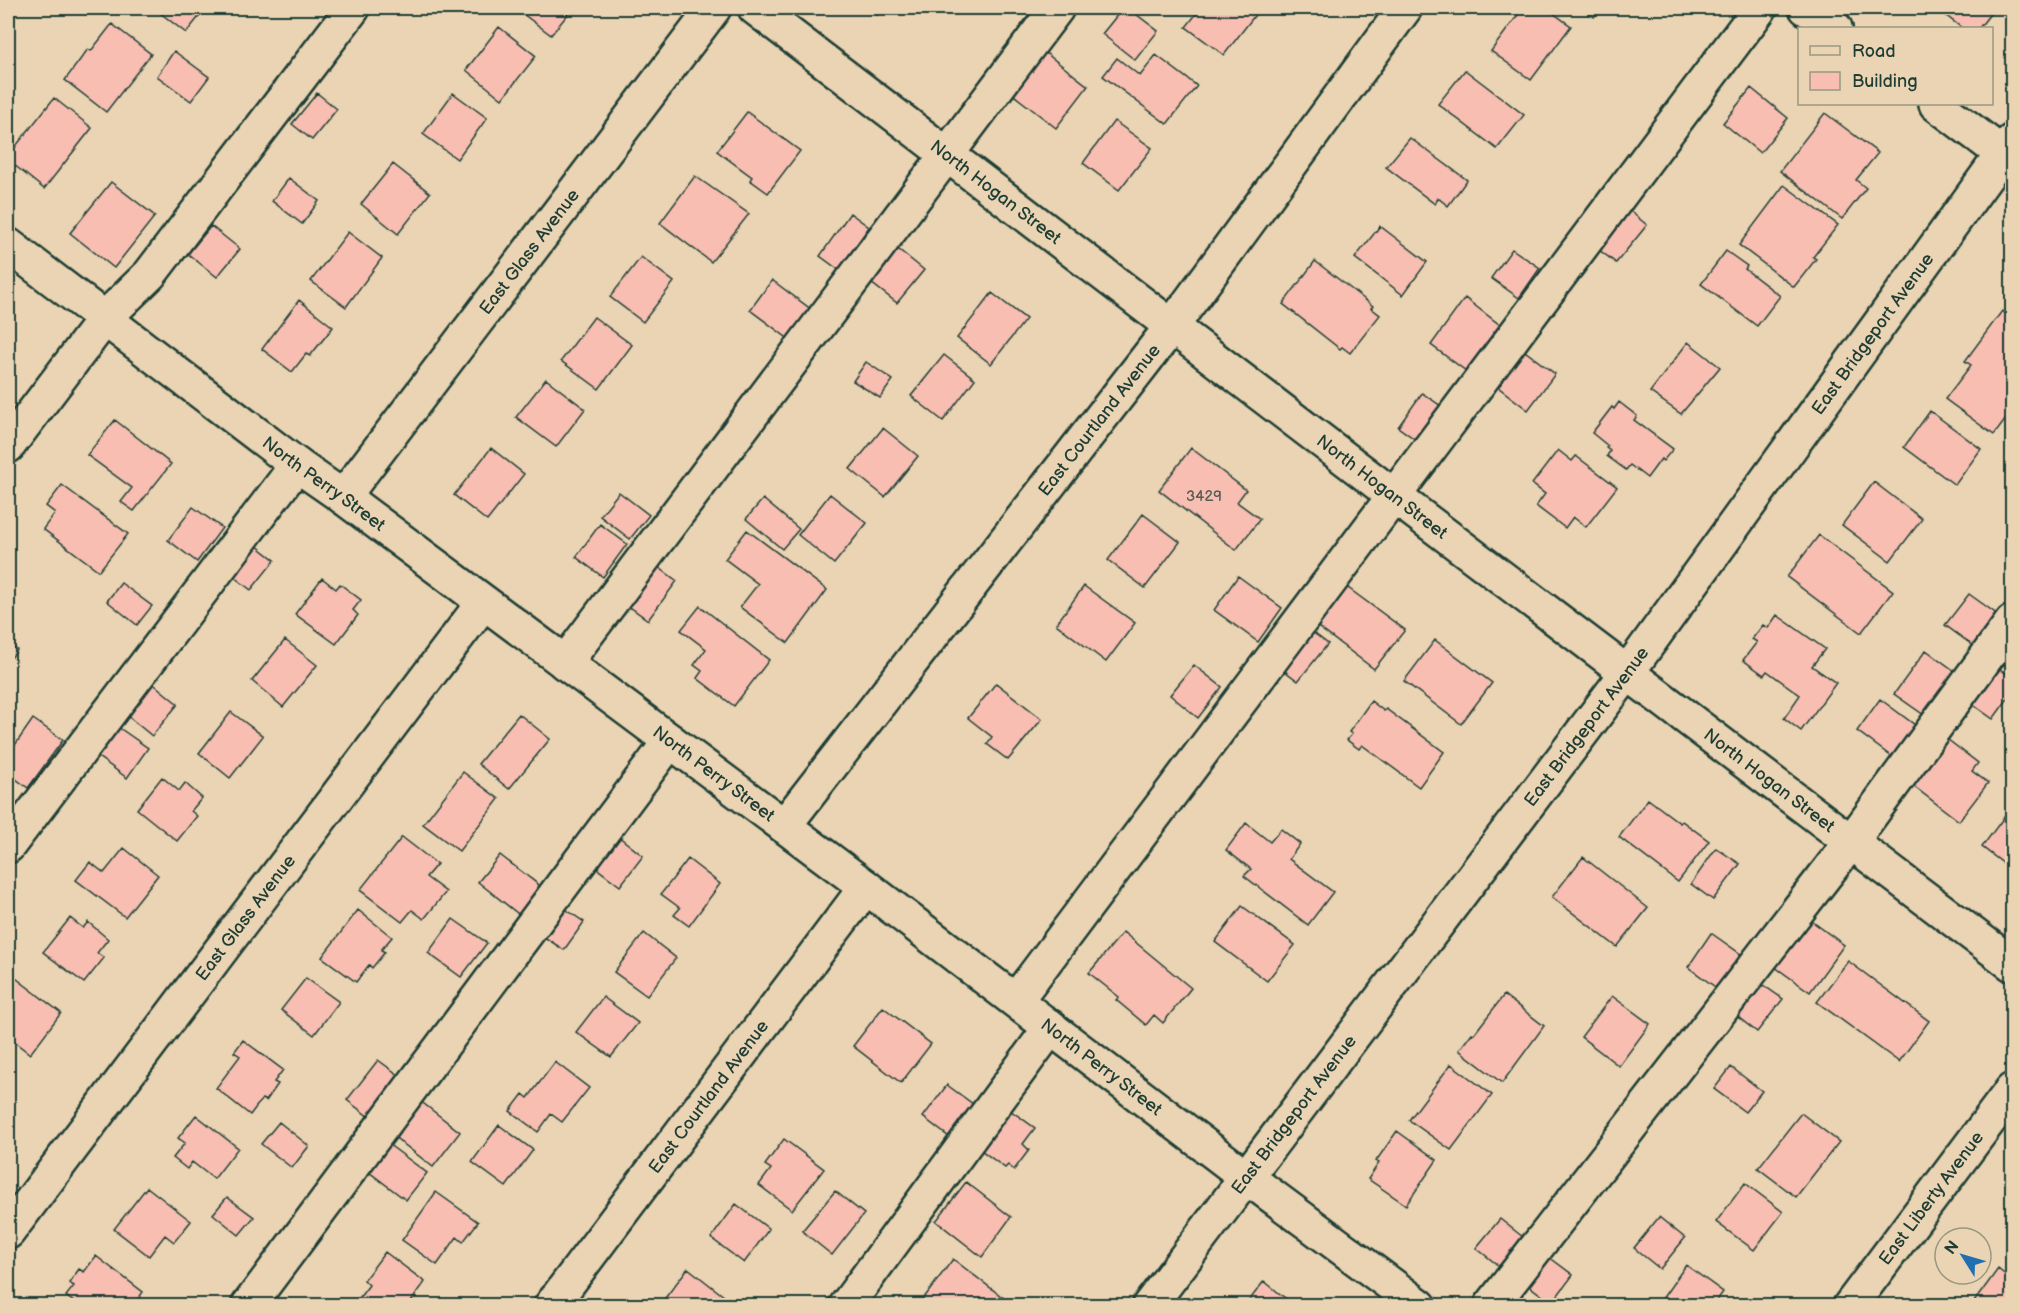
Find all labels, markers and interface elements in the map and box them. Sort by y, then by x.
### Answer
legend [1798,27,1993,105]
text: Road [1852,41,1896,62]
text: Building [1852,71,1918,92]
street label: North Hogan Street [926,136,1065,249]
street label: East Glass Avenue [475,185,584,319]
street label: East Bridgeport Avenue [1808,249,1939,419]
street label: East Courtland Avenue [1034,340,1165,500]
street label: North Hogan Street [1312,431,1452,544]
street label: North Perry Street [258,432,390,536]
house number: 3429 [1186,487,1222,506]
street label: East Bridgeport Avenue [1520,643,1654,811]
street label: North Perry Street [648,722,779,827]
street label: North Hogan Street [1699,724,1839,837]
street label: East Glass Avenue [192,851,300,985]
street label: North Perry Street [1037,1014,1167,1120]
street label: East Courtland Avenue [644,1016,773,1178]
street label: East Bridgeport Avenue [1227,1031,1361,1199]
street label: East Liberty Avenue [1875,1127,1988,1269]
north arrow [1933,1226,1993,1286]
text: N [1941,1237,1963,1258]

